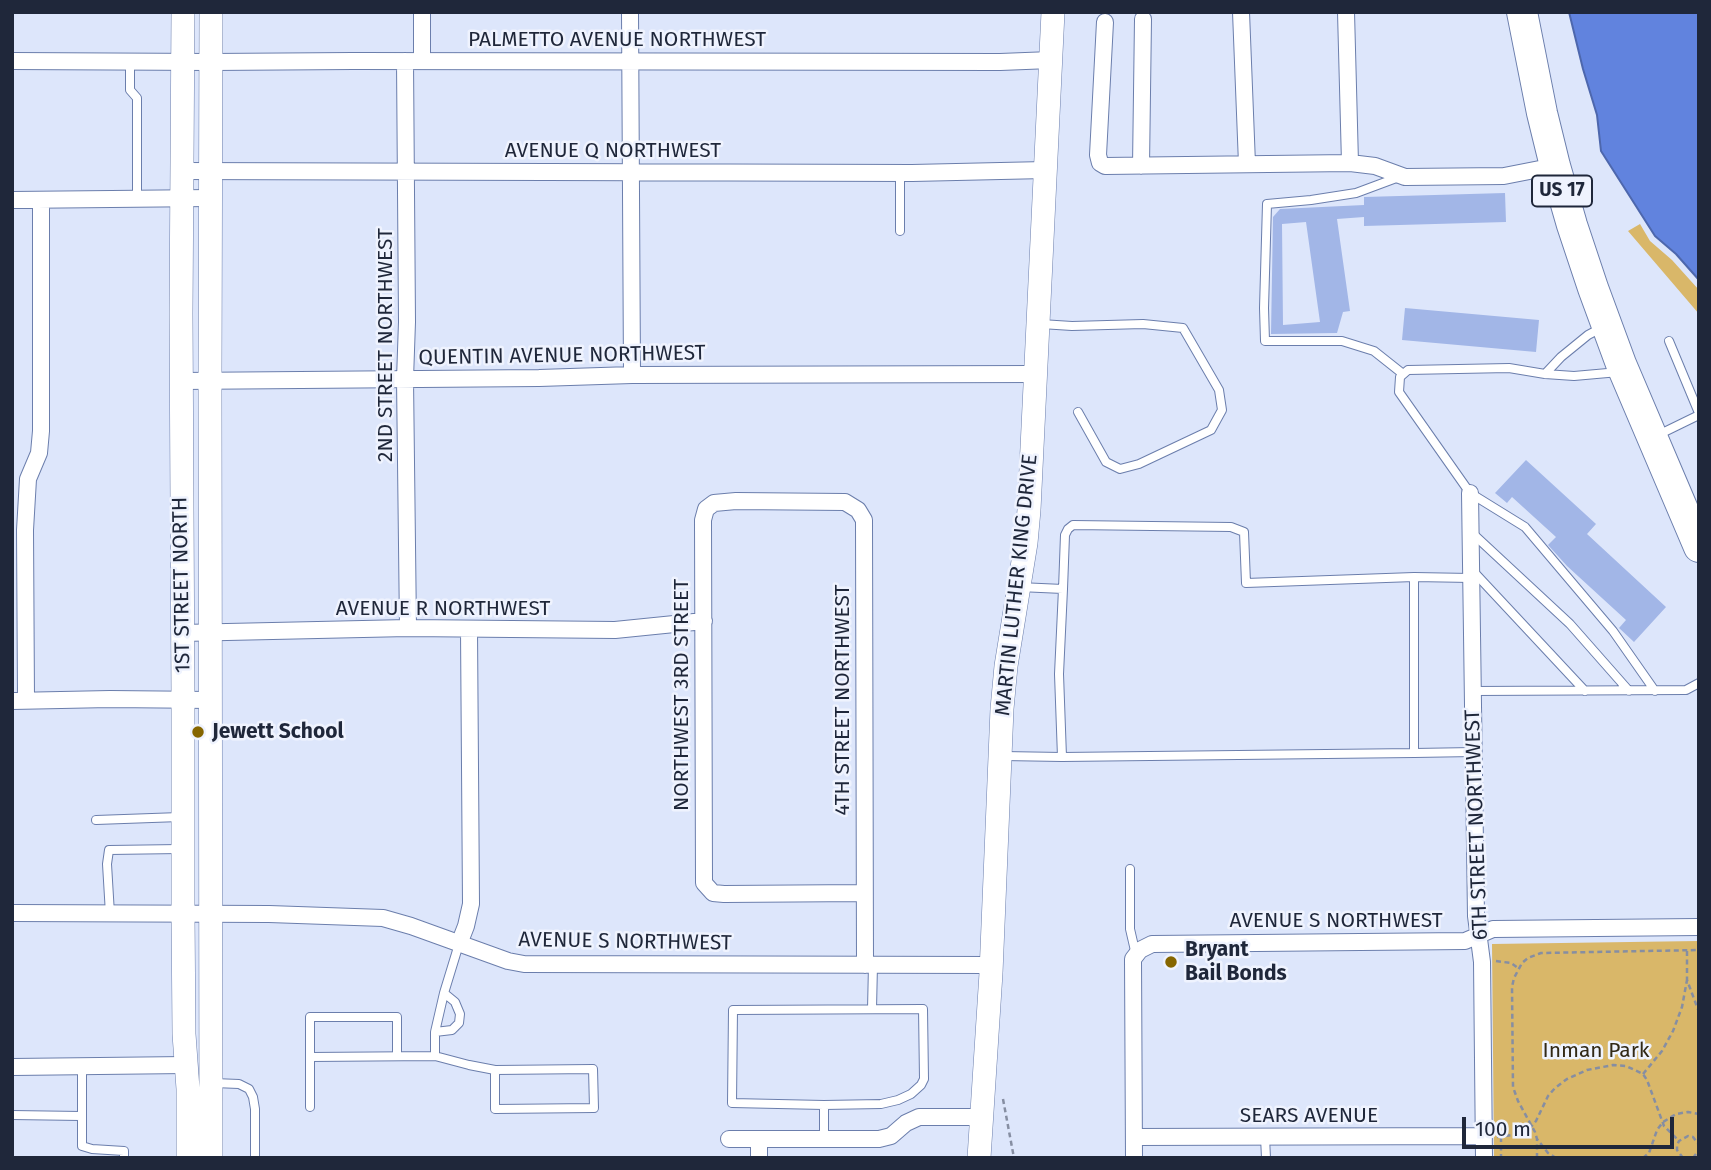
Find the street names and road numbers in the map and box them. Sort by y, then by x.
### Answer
street label: PALMETTO AVENUE NORTHWEST [468,27,766,53]
street label: AVENUE Q NORTHWEST [505,138,721,164]
road number: US 17 [1532,176,1592,206]
street label: 2ND STREET NORTHWEST [373,228,399,462]
street label: QUENTIN AVENUE NORTHWEST [418,341,706,371]
street label: MARTIN LUTHER KING DRIVE [991,453,1043,717]
street label: 1ST STREET NORTH [168,497,196,673]
street label: NORTHWEST 3RD STREET [669,579,695,811]
street label: 4TH STREET NORTHWEST [830,585,856,815]
street label: AVENUE R NORTHWEST [336,596,550,622]
street label: 6TH STREET NORTHWEST [1460,709,1494,941]
street label: AVENUE S NORTHWEST [1229,908,1443,934]
street label: AVENUE S NORTHWEST [518,928,732,956]
street label: SEARS AVENUE [1240,1103,1378,1129]

